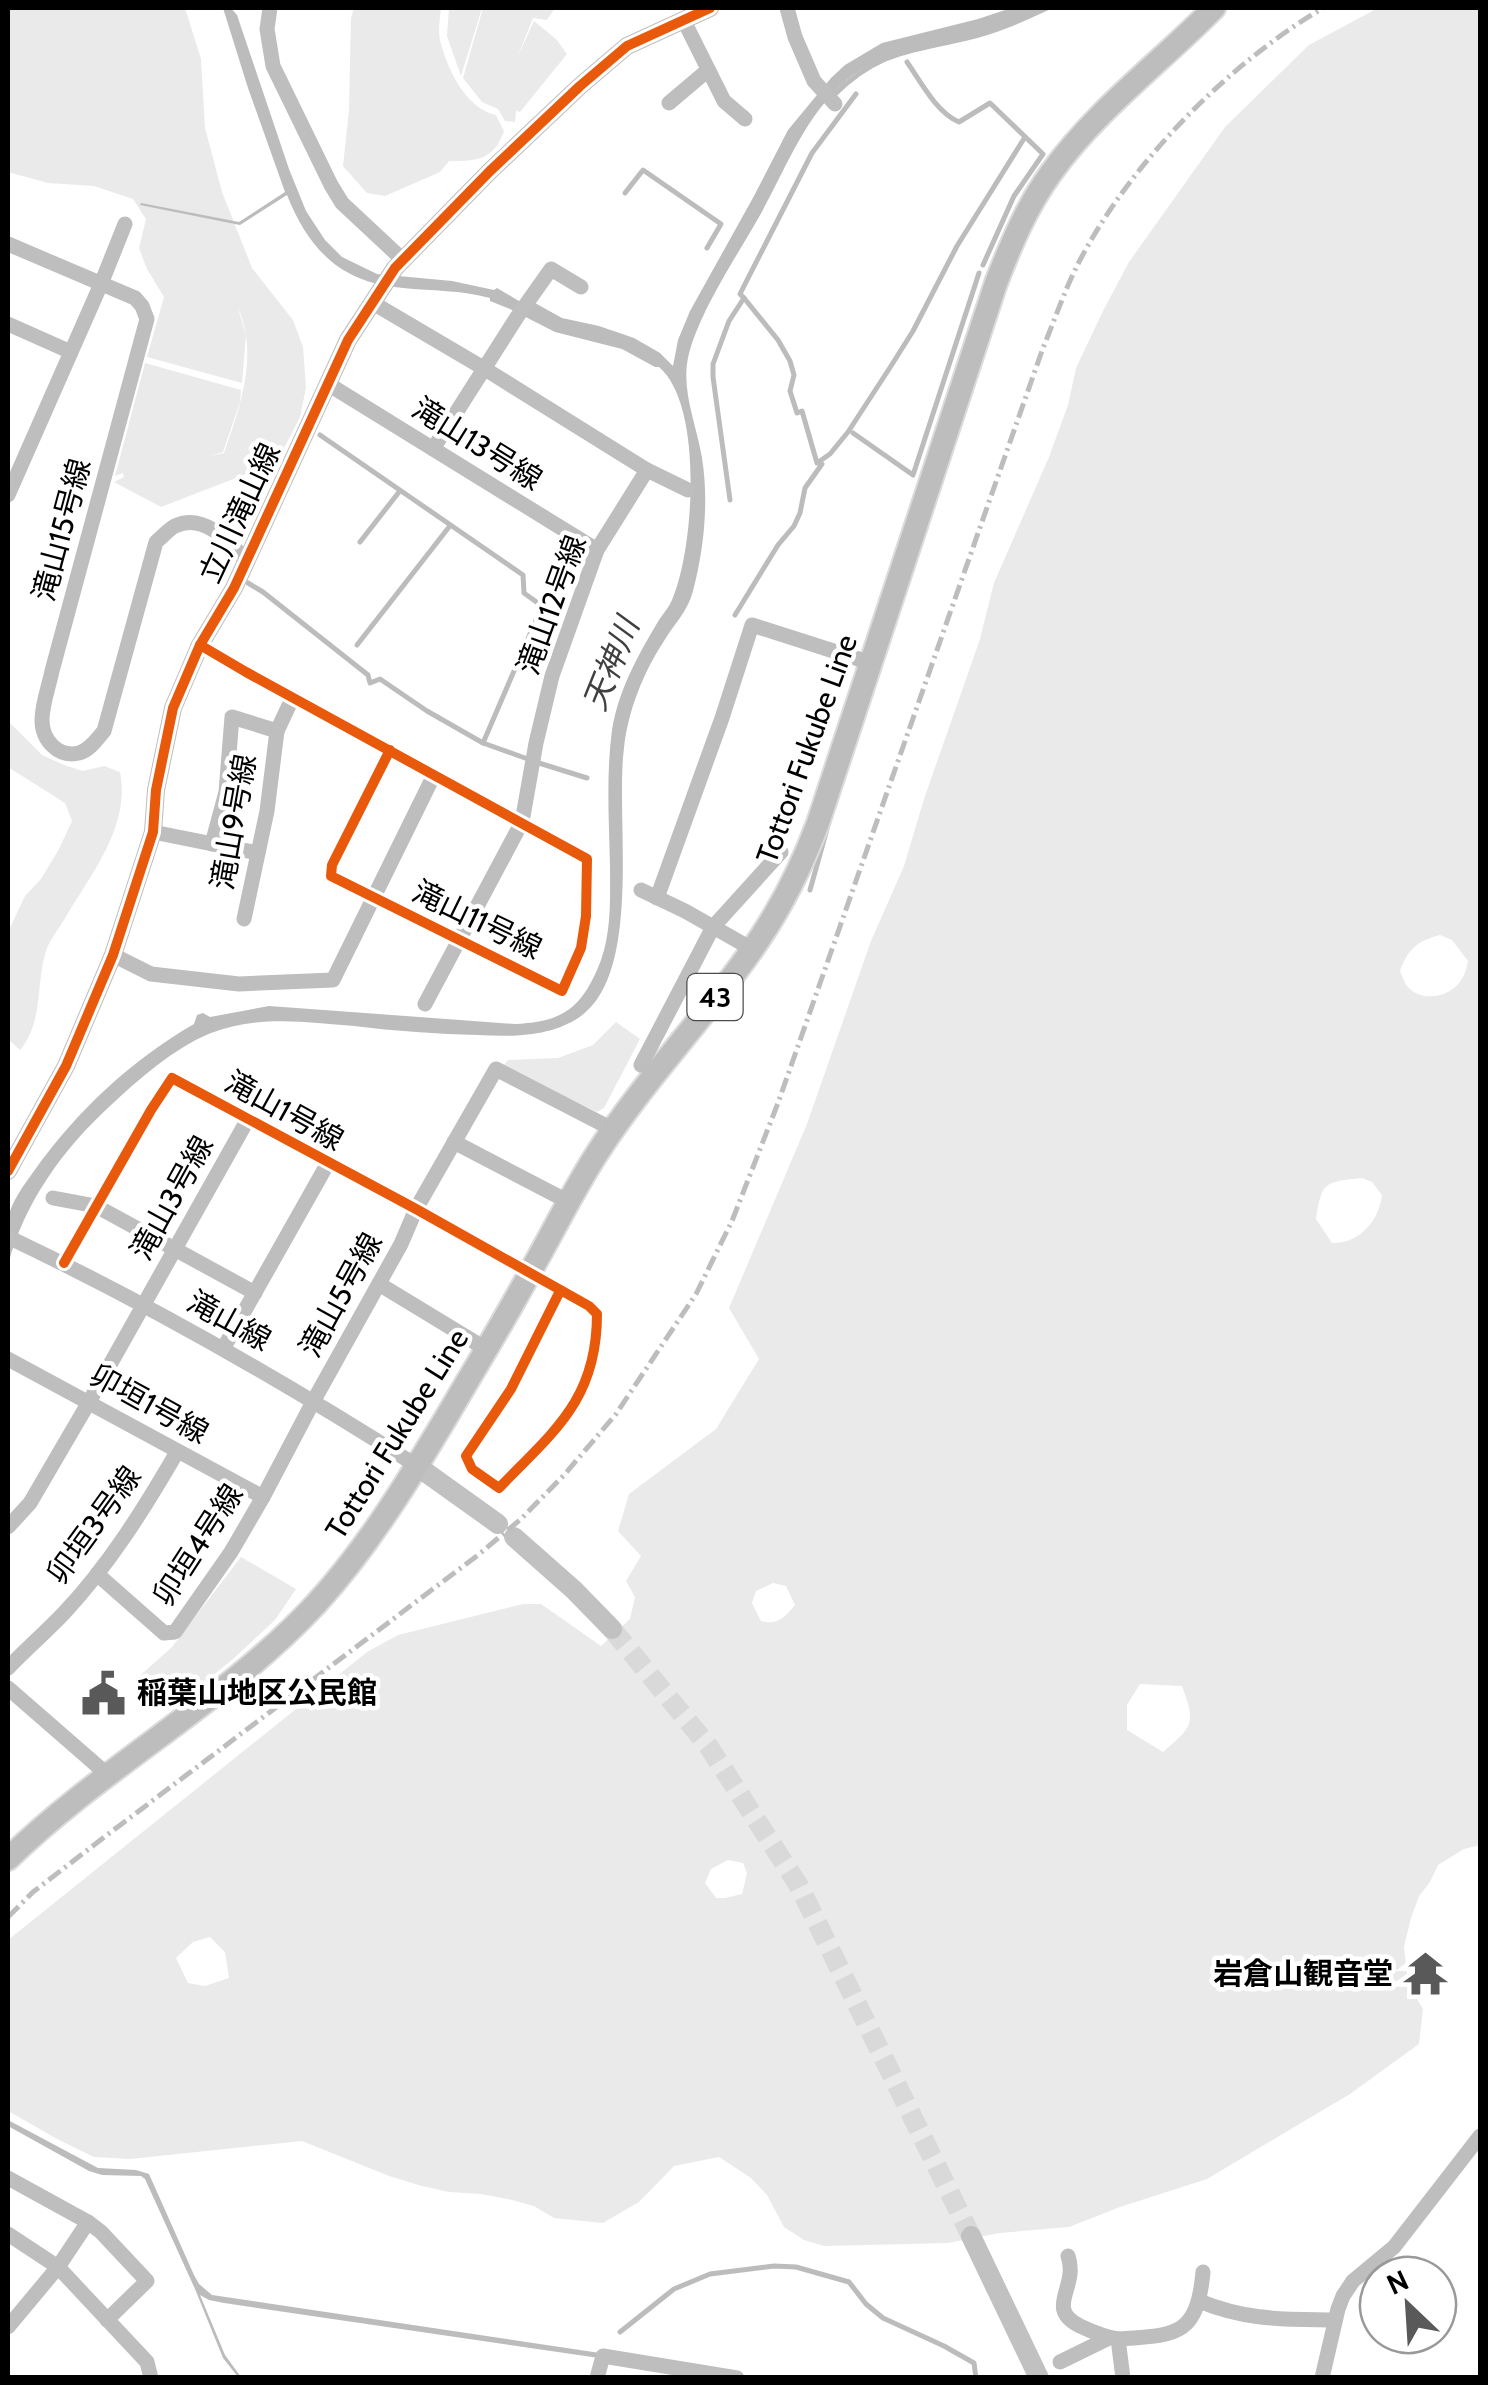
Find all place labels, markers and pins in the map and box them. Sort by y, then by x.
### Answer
public building icon: 稲葉山地区公民館 [80,1669,128,1717]
place label: 稲葉山地区公民館 [137,1674,377,1711]
temple icon: 岩倉山観音堂 [1402,1950,1450,1998]
place label: 岩倉山観音堂 [1213,1955,1393,1992]

